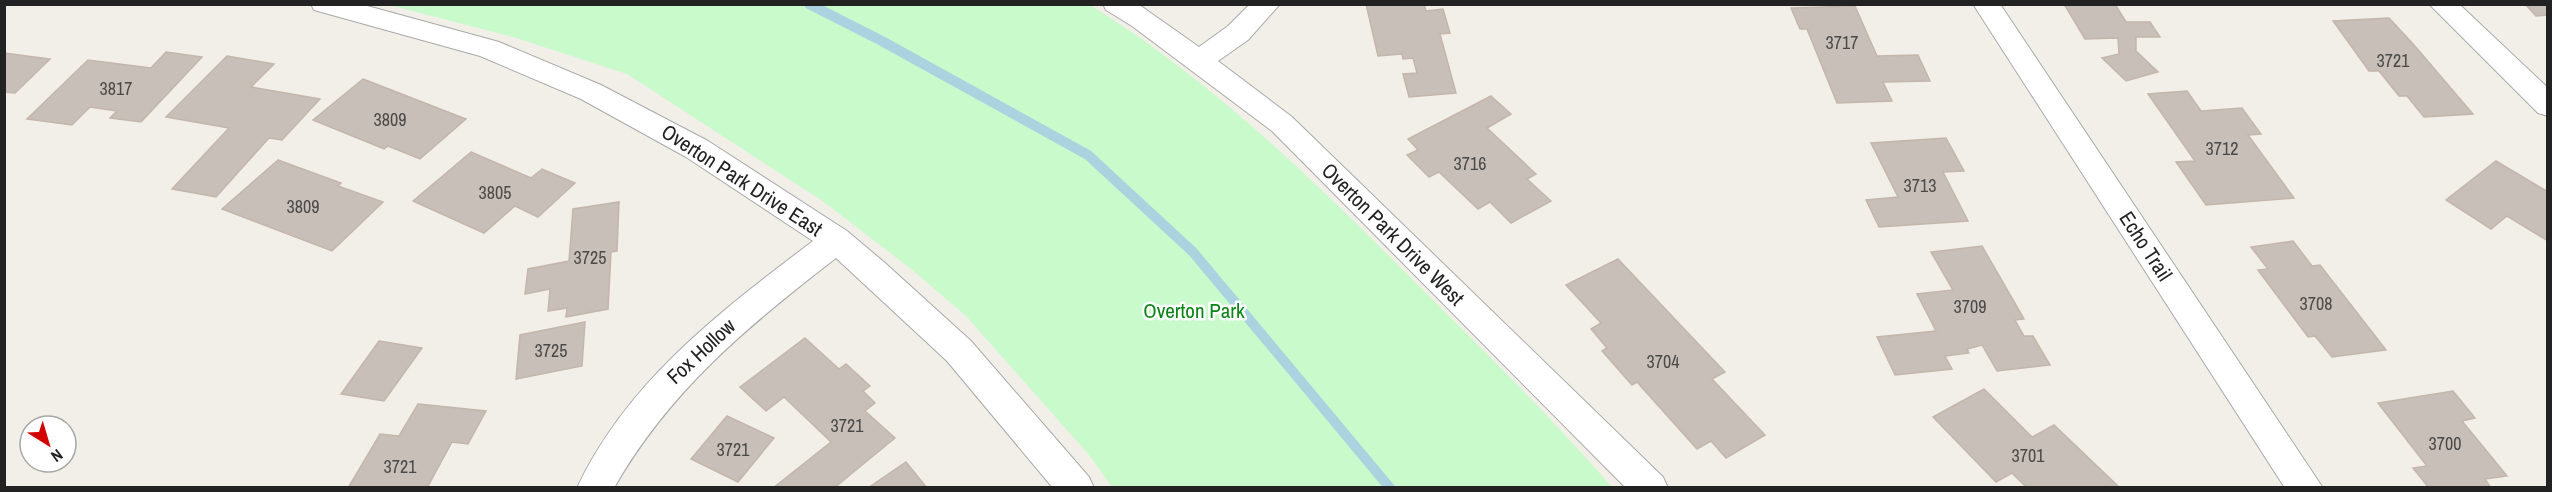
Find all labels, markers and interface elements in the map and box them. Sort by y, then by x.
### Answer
house number: 3717 [1826,30,1858,55]
house number: 3721 [2377,48,2410,73]
house number: 3817 [100,76,132,101]
house number: 3809 [374,107,406,132]
street label: Overton Park Drive East [656,117,828,243]
house number: 3712 [2206,136,2238,161]
house number: 3716 [1454,151,1486,176]
street label: Overton Park Drive West [1315,156,1471,312]
house number: 3713 [1904,173,1936,198]
house number: 3805 [479,180,511,205]
house number: 3809 [287,194,319,219]
street label: Echo Trail [2113,206,2179,286]
house number: 3725 [574,245,606,270]
house number: 3708 [2300,291,2332,316]
house number: 3709 [1954,294,1986,319]
park label: Overton Park [1143,296,1245,325]
street label: Fox Hollow [660,311,742,390]
house number: 3725 [535,338,567,363]
house number: 3704 [1647,349,1679,374]
house number: 3721 [831,413,864,438]
north arrow [18,414,78,474]
house number: 3700 [2429,431,2461,456]
house number: 3721 [717,437,750,462]
house number: 3701 [2012,443,2045,468]
text: N [47,444,67,468]
house number: 3721 [384,454,417,479]

